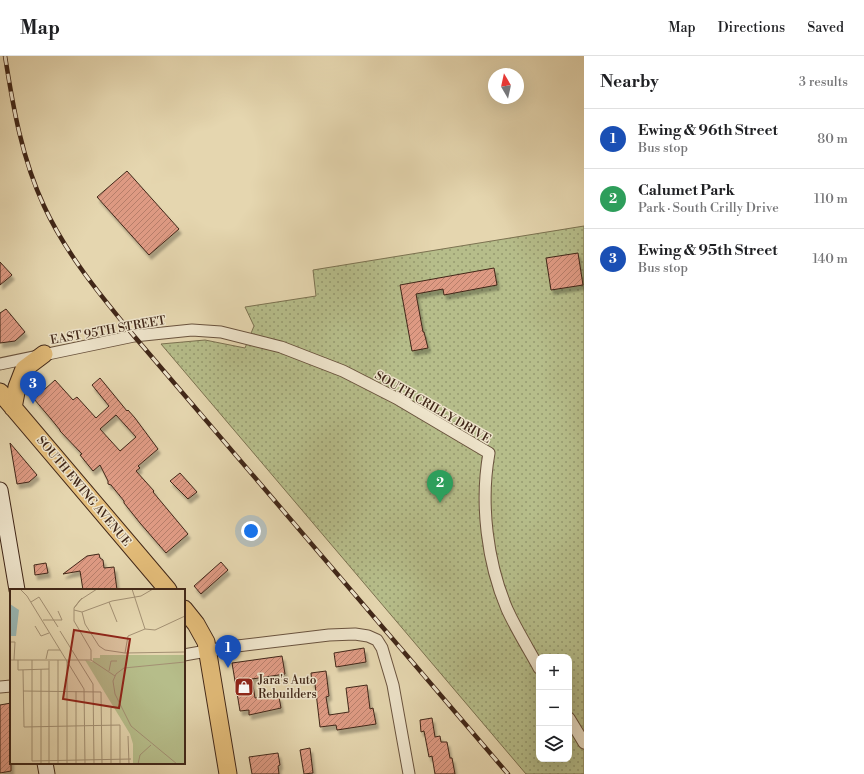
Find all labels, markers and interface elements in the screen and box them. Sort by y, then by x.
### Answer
text: Map [20,16,60,40]
text: Map [668,19,696,37]
text: Directions [718,19,785,37]
text: Saved [807,19,844,37]
north arrow [488,68,524,104]
text: Nearby [600,71,659,93]
text: 3 results [799,74,848,90]
text: Ewing & 96th Street [638,121,778,140]
text: 1 [610,131,616,147]
text: 80 m [817,131,848,147]
text: Bus stop [638,140,688,156]
text: Calumet Park [638,181,735,200]
text: 2 [609,191,617,207]
text: 110 m [814,191,848,207]
text: Park · South Crilly Drive [638,200,779,216]
text: Ewing & 95th Street [638,241,778,260]
text: 3 [609,251,617,267]
text: 140 m [812,251,848,267]
text: Bus stop [638,260,688,276]
street label: EAST 95TH STREET [49,313,168,348]
street label: SOUTH CRILLY DRIVE [372,368,493,447]
pin: 3 [20,371,46,404]
street label: SOUTH EWING AVENUE [33,433,134,549]
pin: 2 [427,470,453,503]
your location [241,521,261,541]
inset map [10,589,185,764]
pin: 1 [215,635,241,668]
map controls [536,654,572,762]
button: + [536,654,572,690]
place label: Jara's Auto Rebuilders [257,673,317,702]
shop icon: Jara's Auto Rebuilders [233,676,255,698]
button: − [536,690,572,726]
button: layers [536,726,572,762]

